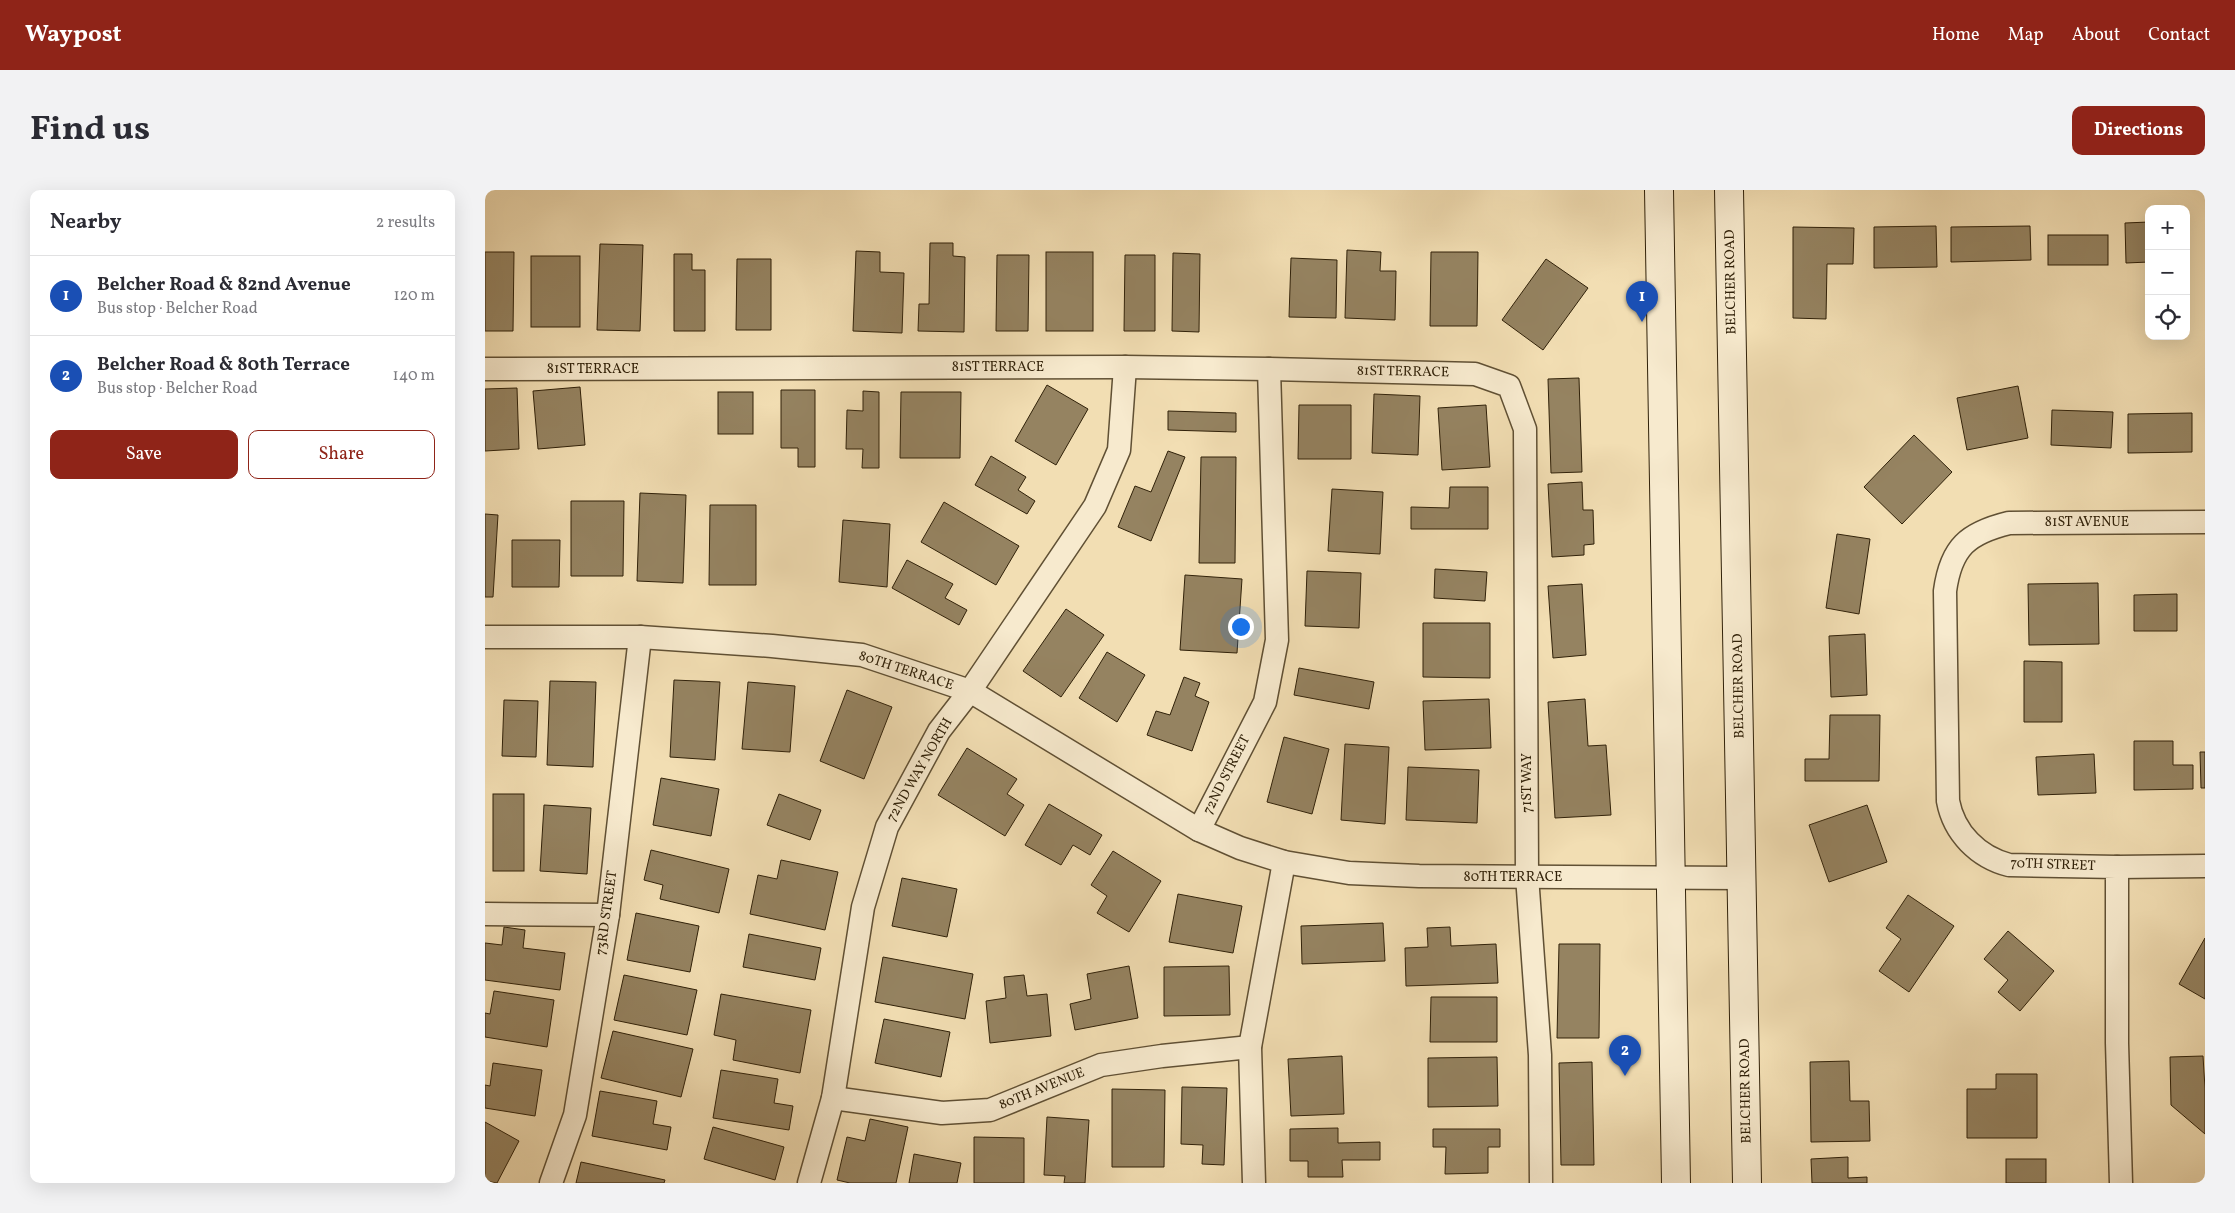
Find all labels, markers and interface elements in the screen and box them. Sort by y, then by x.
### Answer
text: Waypost [25,18,122,52]
text: Home [1932,23,1980,48]
text: Map [2008,23,2044,48]
text: About [2072,23,2120,48]
text: Contact [2148,23,2210,48]
text: Find us [30,106,150,154]
button: Directions [2072,106,2205,155]
map controls [2145,205,2190,340]
button: + [2145,205,2190,250]
text: Nearby [50,208,121,237]
text: 2 results [376,212,435,234]
street label: BELCHER ROAD [1721,229,1741,335]
button: − [2145,250,2190,295]
text: Belcher Road & 82nd Avenue [97,272,351,298]
pin: 1 [1626,281,1658,322]
text: 1 [63,285,69,307]
text: 120 m [393,285,435,307]
button: locate [2145,295,2190,340]
text: Bus stop · Belcher Road [97,298,258,320]
text: Belcher Road & 80th Terrace [97,352,350,378]
street label: 81ST TERRACE [952,358,1044,377]
street label: 81ST TERRACE [547,360,639,379]
street label: 81ST TERRACE [1357,362,1449,382]
text: 2 [62,365,70,387]
text: 140 m [393,365,435,387]
text: Bus stop · Belcher Road [97,378,258,400]
button: Save [50,430,238,479]
button: Share [248,430,435,479]
street label: 81ST AVENUE [2045,513,2129,532]
your location [1228,614,1254,640]
street label: BELCHER ROAD [1729,633,1749,739]
street label: 80TH TERRACE [856,647,956,695]
street label: 72ND WAY NORTH [882,715,958,825]
street label: 72ND STREET [1199,732,1255,818]
street label: 71ST WAY [1518,753,1537,813]
street label: 70TH STREET [2010,854,2096,876]
street label: 80TH TERRACE [1464,868,1562,887]
street label: 73RD STREET [592,869,622,957]
pin: 2 [1609,1035,1641,1076]
street label: BELCHER ROAD [1736,1038,1756,1144]
street label: 80TH AVENUE [996,1063,1088,1115]

